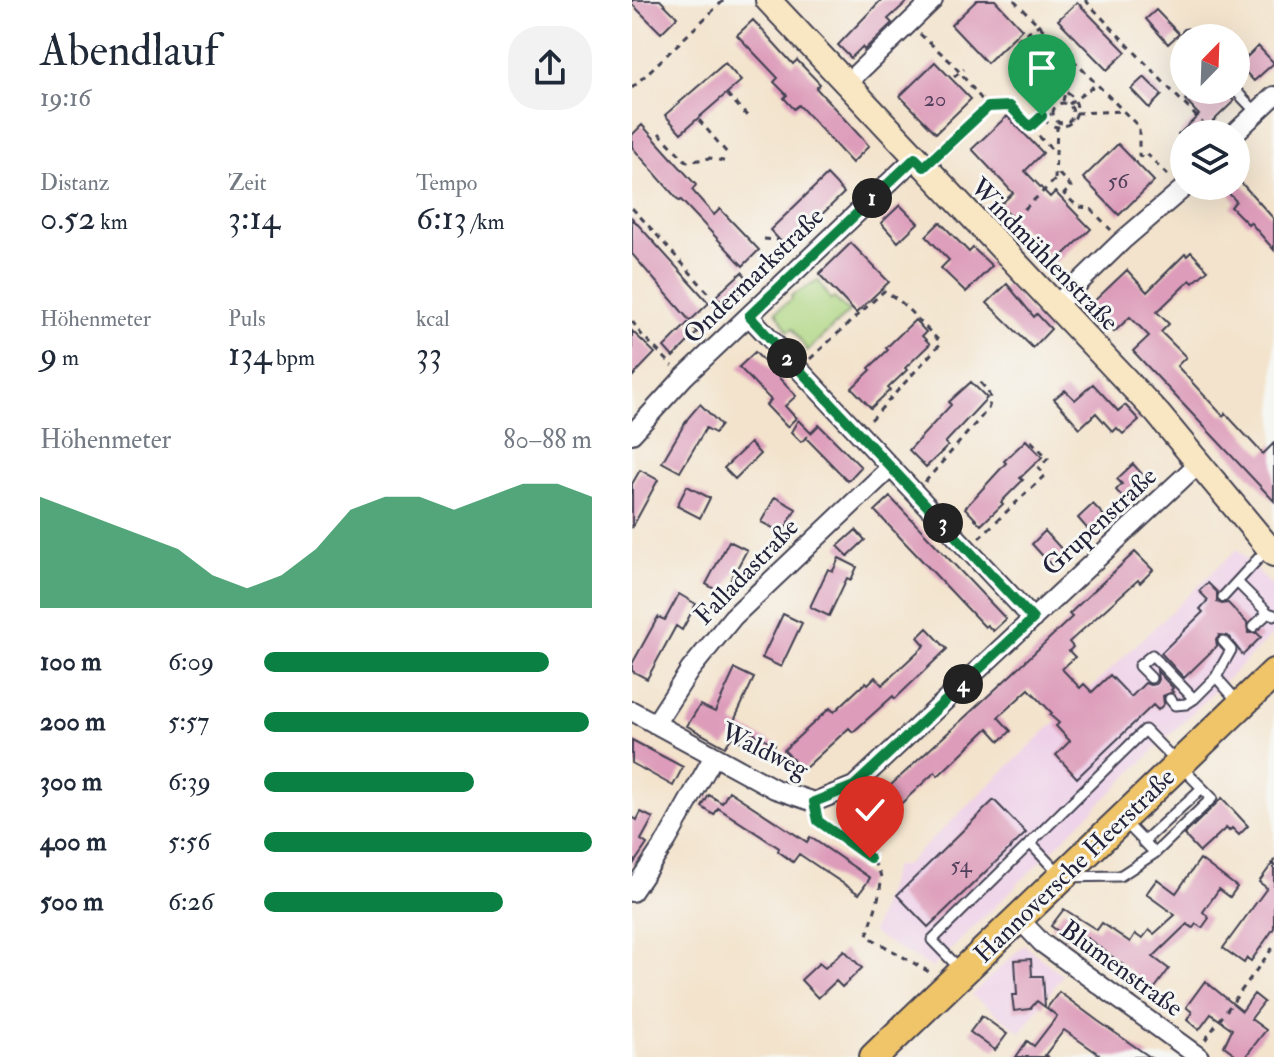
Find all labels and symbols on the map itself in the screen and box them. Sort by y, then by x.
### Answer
north arrow [1170,24,1250,104]
pin [1008,34,1076,116]
house number: 20 [924,85,946,113]
house number: 56 [1108,167,1130,195]
street label: Windmühlenstraße [963,171,1125,338]
pin: 1 [852,178,892,218]
street label: Ondermarkstraße [677,201,831,351]
pin: 2 [767,338,807,378]
street label: Grupenstraße [1036,460,1164,584]
pin: 3 [923,503,963,543]
street label: Falladastraße [688,511,806,632]
pin: 4 [943,664,983,704]
street label: Waldweg [715,716,815,786]
street label: Hannoversche Heerstraße [968,761,1182,970]
pin [836,776,904,858]
house number: 54 [951,851,973,879]
street label: Blumenstraße [1054,914,1189,1024]

